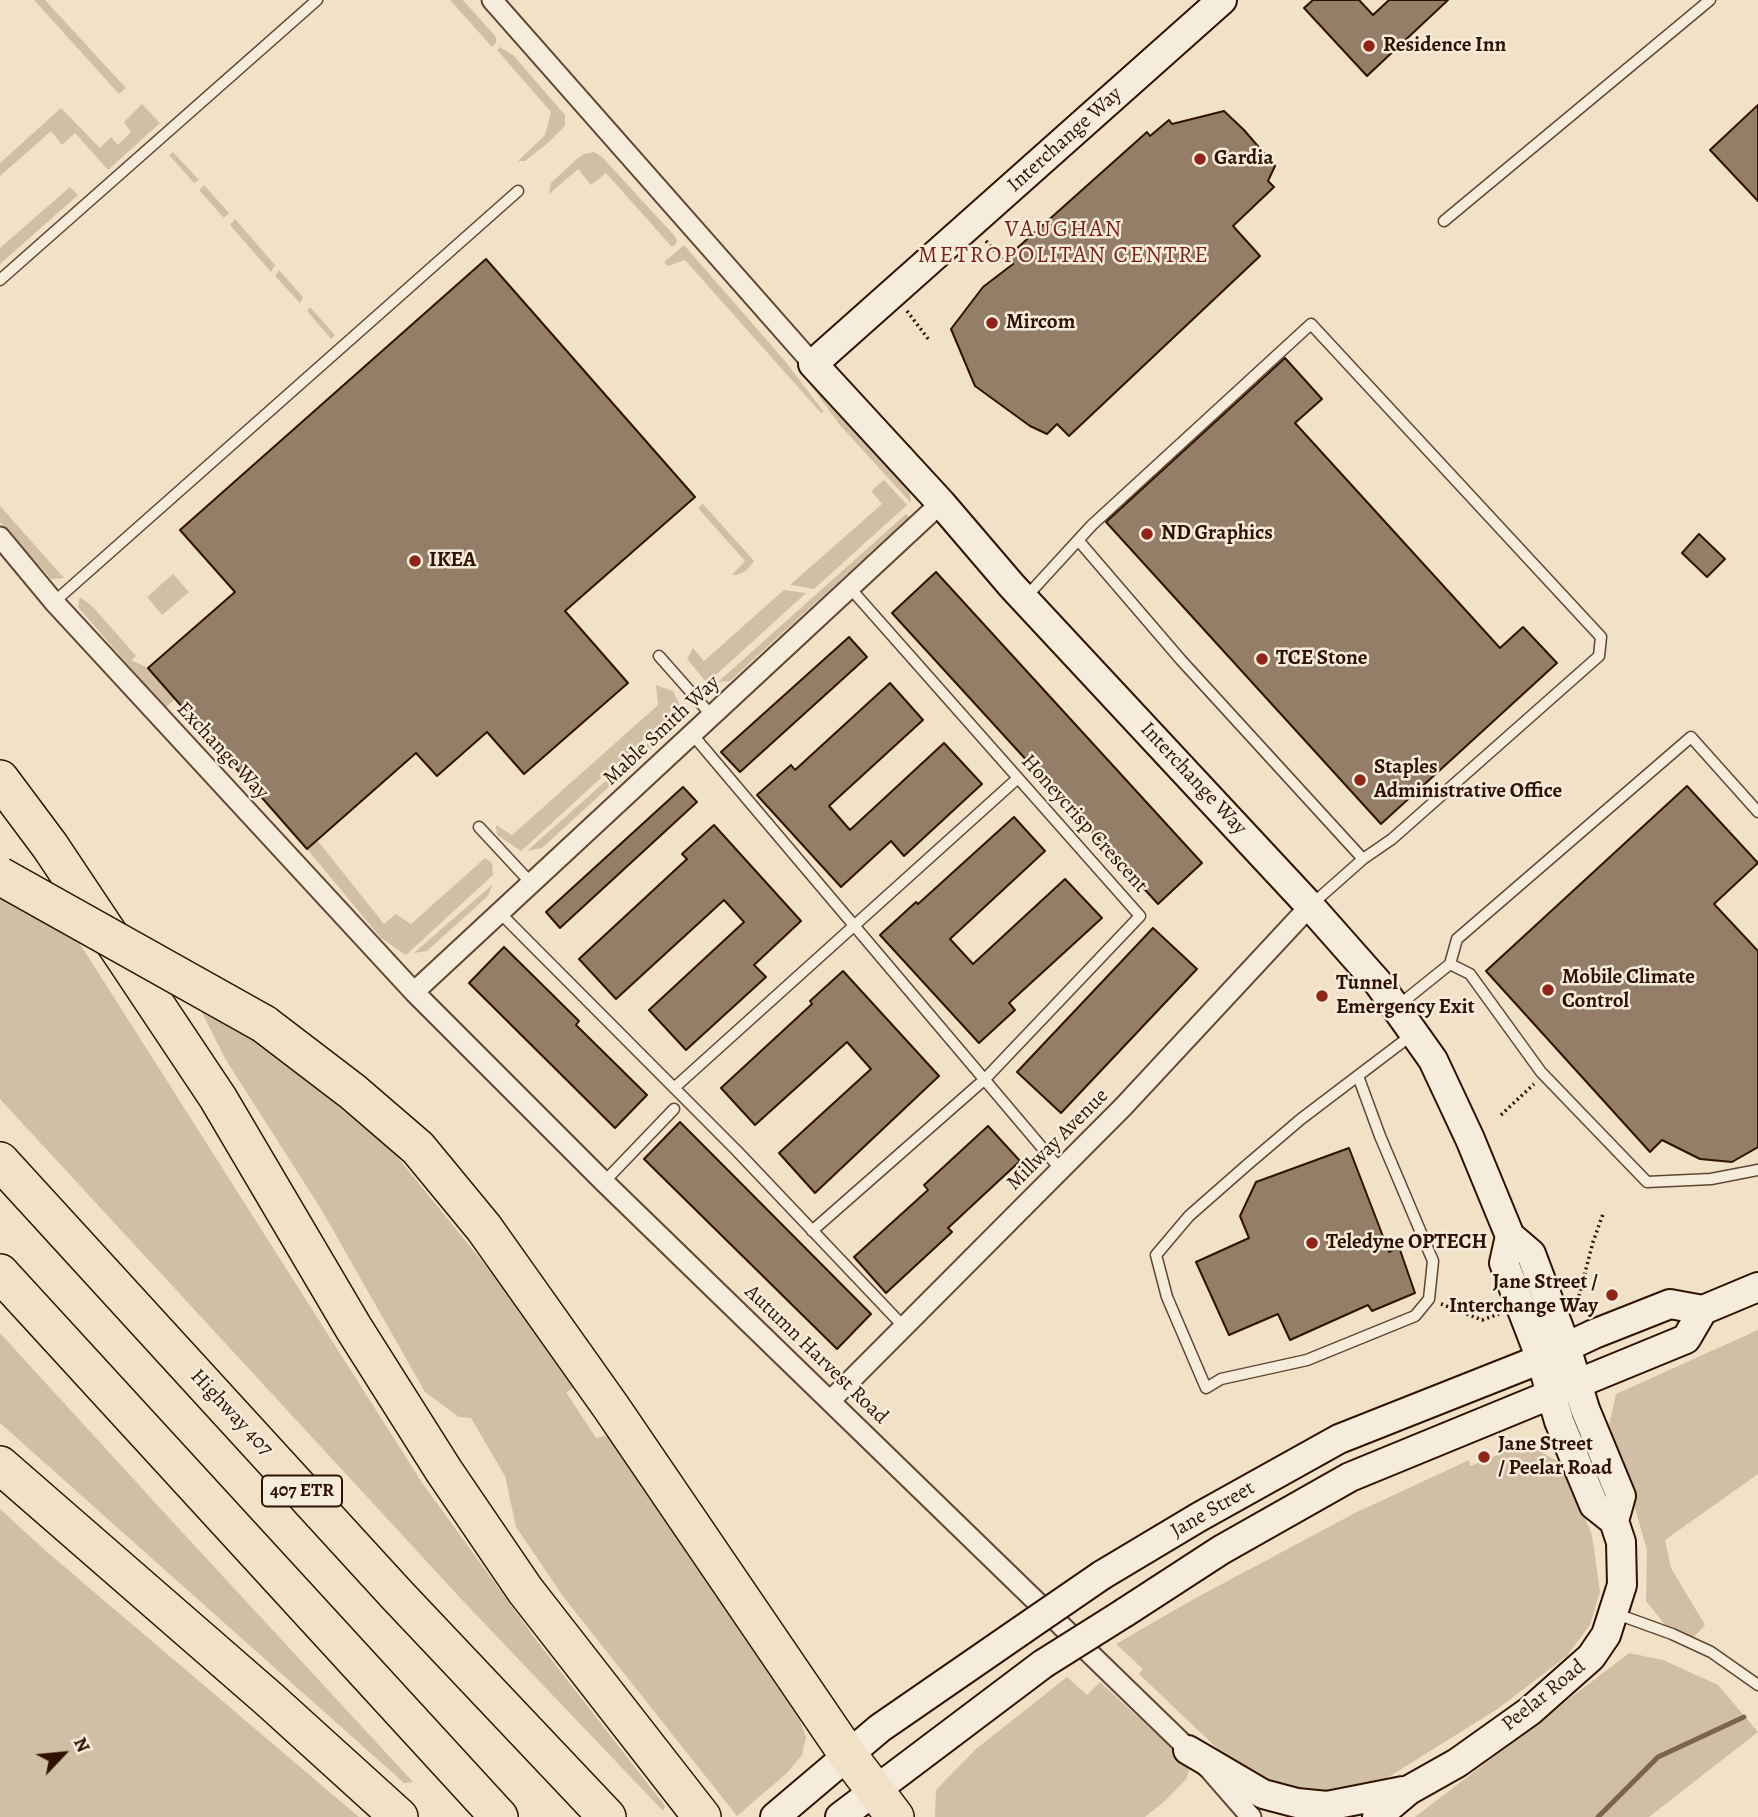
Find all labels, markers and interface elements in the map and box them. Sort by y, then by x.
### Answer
place label: Residence Inn [1383,33,1506,59]
marker: Residence Inn [1361,38,1377,54]
street label: Interchange Way [1003,82,1127,198]
place label: Gardia [1214,146,1274,172]
marker: Gardia [1192,151,1208,167]
district label: VAUGHAN METROPOLITAN CENTRE [920,216,1208,270]
place label: Mircom [1006,310,1075,336]
marker: Mircom [984,315,1000,331]
place label: ND Graphics [1161,521,1273,547]
marker: ND Graphics [1139,526,1155,542]
place label: IKEA [429,548,476,574]
marker: IKEA [407,553,423,569]
place label: TCE Stone [1276,646,1368,672]
marker: TCE Stone [1254,651,1270,667]
street label: Mable Smith Way [599,671,725,791]
street label: Exchange Way [170,697,274,805]
street label: Interchange Way [1134,717,1252,841]
street label: Honeycrisp Crescent [1015,750,1153,898]
place label: Staples Administrative Office [1374,755,1562,805]
marker: Staples Administrative Office [1352,772,1368,788]
place label: Mobile Climate Control [1562,965,1695,1015]
place label: Tunnel Emergency Exit [1336,971,1475,1021]
marker: Mobile Climate Control [1540,982,1556,998]
marker: Tunnel Emergency Exit [1314,988,1330,1004]
street label: Millway Avenue [1002,1084,1114,1196]
place label: Teledyne OPTECH [1326,1230,1487,1256]
marker: Teledyne OPTECH [1304,1235,1320,1251]
place label: Jane Street / Interchange Way [1449,1270,1598,1320]
street label: Autumn Harvest Road [739,1280,893,1430]
marker: Jane Street / Interchange Way [1604,1287,1620,1303]
street label: Highway 407 [184,1364,278,1462]
place label: Jane Street / Peelar Road [1498,1432,1612,1482]
marker: Jane Street / Peelar Road [1476,1449,1492,1465]
road number: 407 ETR [262,1476,342,1506]
street label: Jane Street [1167,1476,1259,1544]
street label: Peelar Road [1497,1655,1591,1737]
north arrow [28,1719,98,1789]
text: N [67,1733,97,1757]

